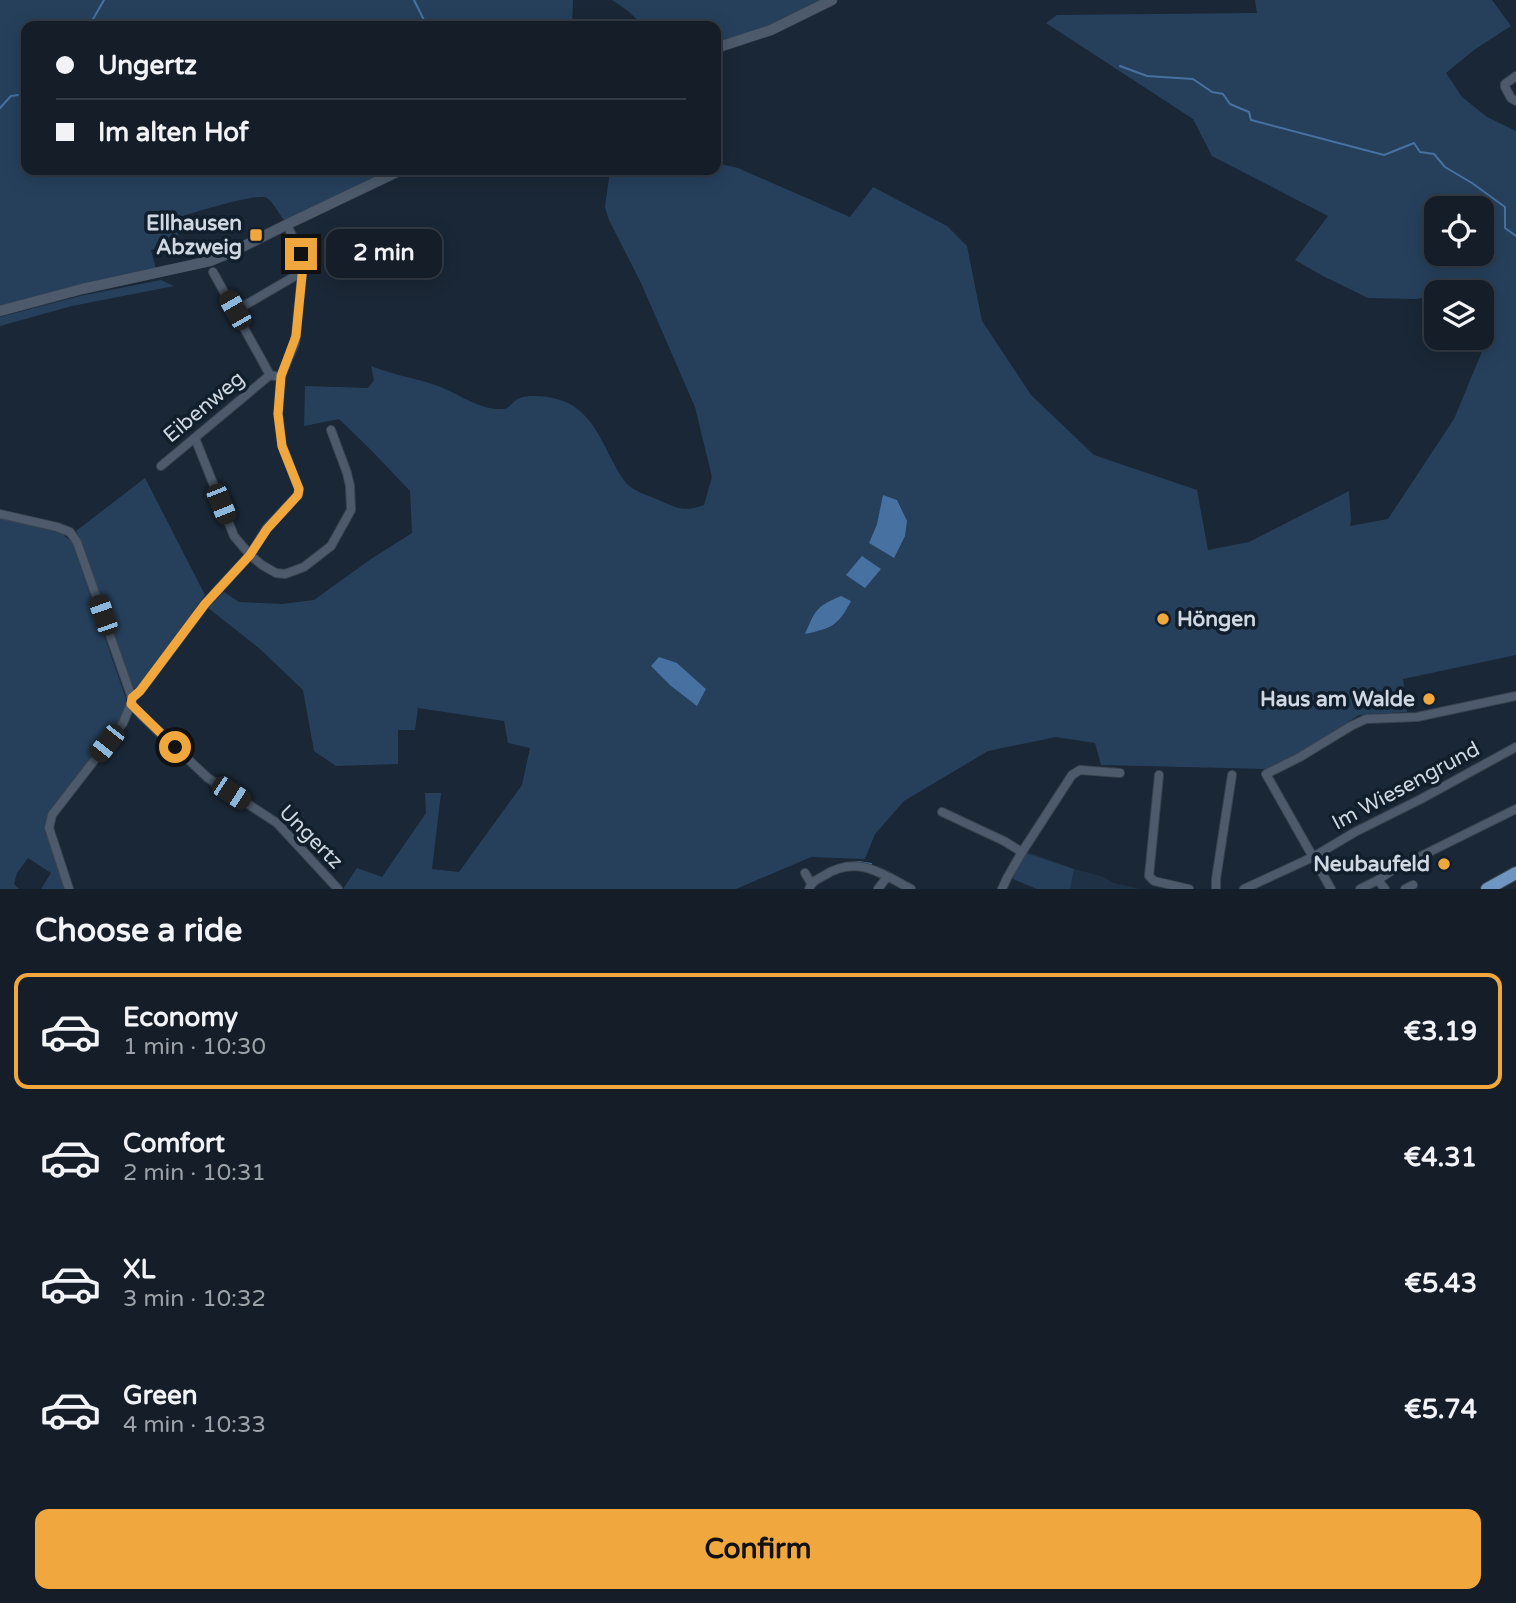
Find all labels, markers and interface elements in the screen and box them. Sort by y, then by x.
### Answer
text: Ungertz [98,50,197,81]
text: Im alten Hof [98,117,249,148]
map controls [1424,196,1494,350]
button: locate [1424,196,1494,266]
place label: Ellhausen Abzweig [146,211,242,260]
marker: Ellhausen Abzweig [248,227,264,243]
callout: 2 min [326,230,441,278]
route end [285,238,317,270]
text: 2 min [353,239,415,267]
button: layers [1424,280,1494,350]
car [216,287,255,333]
street label: Eibenweg [158,366,250,448]
car [204,481,239,527]
car [87,592,120,638]
place label: Höngen [1177,607,1256,632]
marker: Höngen [1155,611,1171,627]
place label: Haus am Walde [1260,687,1415,712]
marker: Haus am Walde [1421,691,1437,707]
car [86,720,129,766]
route start [159,731,191,763]
street label: Im Wiesengrund [1328,737,1484,835]
car [208,773,255,813]
street label: Ungertz [274,800,348,874]
place label: Neubaufeld [1313,852,1430,877]
marker: Neubaufeld [1436,856,1452,872]
text: Choose a ride [35,912,242,950]
icon: car [39,1000,102,1063]
text: Economy [123,1002,238,1033]
text: €3.19 [1404,1016,1477,1047]
text: 1 min · 10:30 [123,1033,266,1061]
icon: car [39,1126,102,1189]
text: Comfort [123,1128,225,1159]
text: €4.31 [1404,1142,1477,1173]
text: 2 min · 10:31 [123,1159,266,1187]
icon: car [39,1252,102,1315]
text: XL [123,1254,155,1285]
text: €5.43 [1404,1268,1477,1299]
text: 3 min · 10:32 [123,1285,266,1313]
icon: car [39,1378,102,1441]
text: Green [123,1380,198,1411]
text: €5.74 [1404,1394,1477,1425]
text: 4 min · 10:33 [123,1411,266,1439]
button: Confirm [35,1509,1481,1589]

